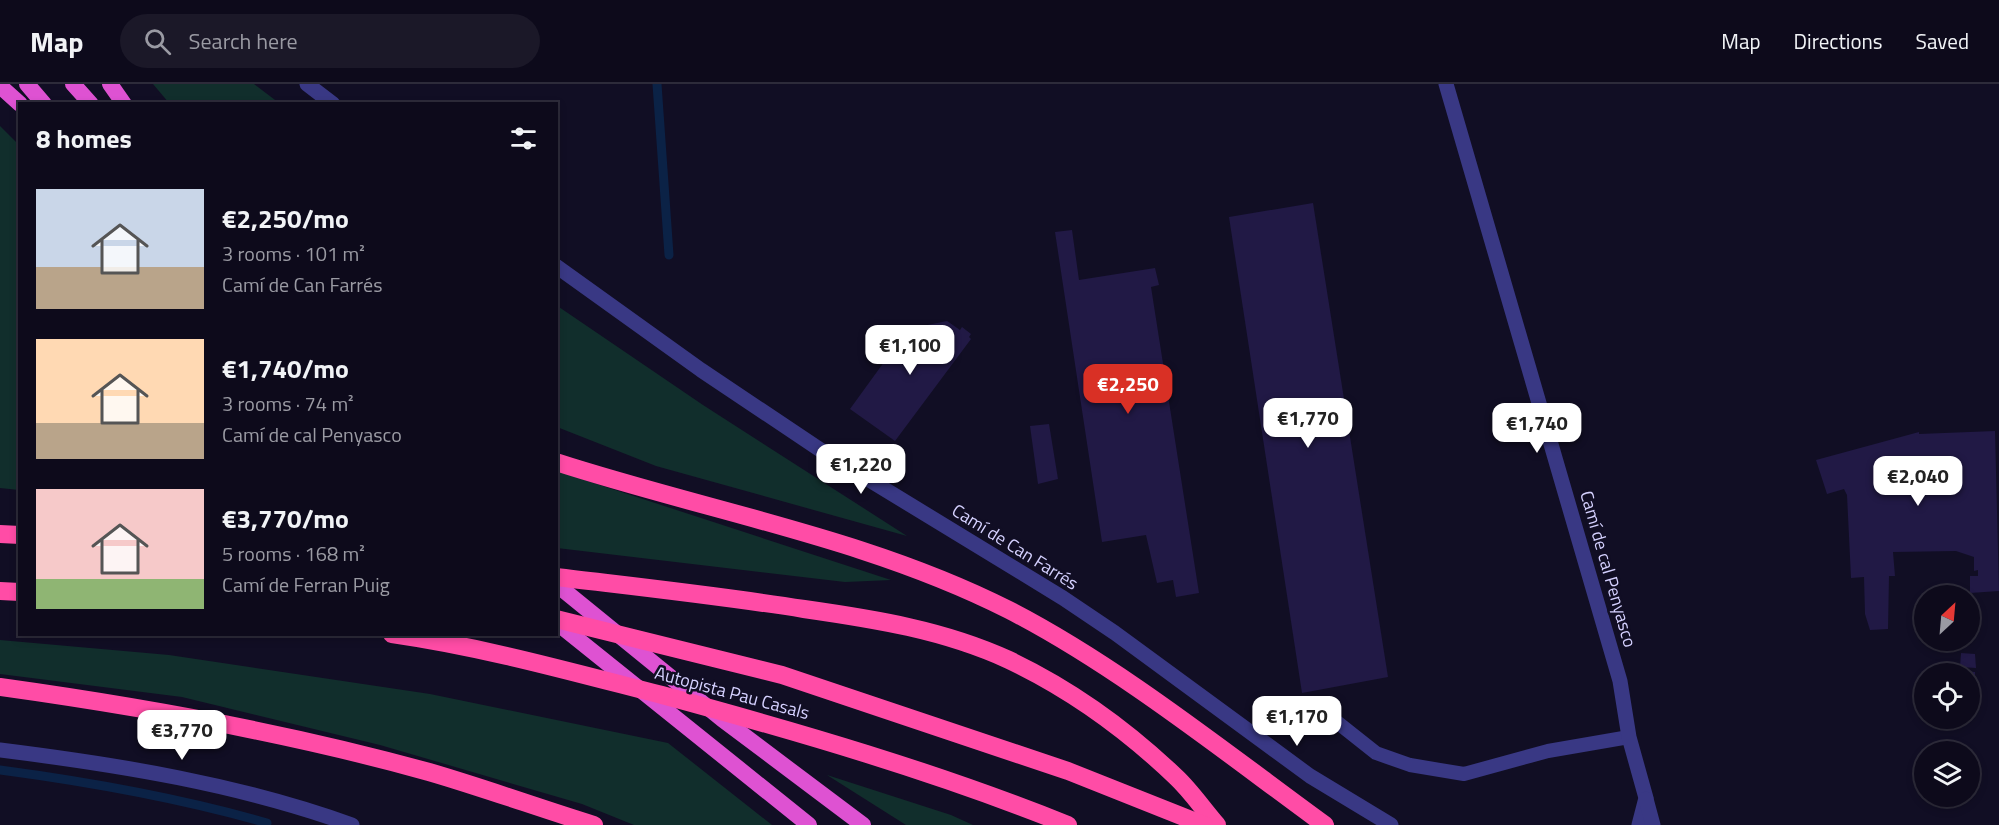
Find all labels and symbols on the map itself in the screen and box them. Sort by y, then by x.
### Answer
pin: €1,100 [861,325,959,376]
pin: €2,250 [1079,364,1177,415]
pin: €1,770 [1259,398,1357,449]
pin: €1,740 [1488,403,1586,454]
pin: €1,220 [812,444,910,495]
pin: €2,040 [1869,456,1967,507]
street label: Camí de cal Penyasco [1573,487,1644,650]
street label: Camí de Can Farrés [947,497,1084,596]
north arrow [1914,585,1980,651]
street label: Autopista Pau Casals [652,659,812,726]
pin: €1,170 [1248,696,1346,747]
pin: €3,770 [133,710,231,761]

